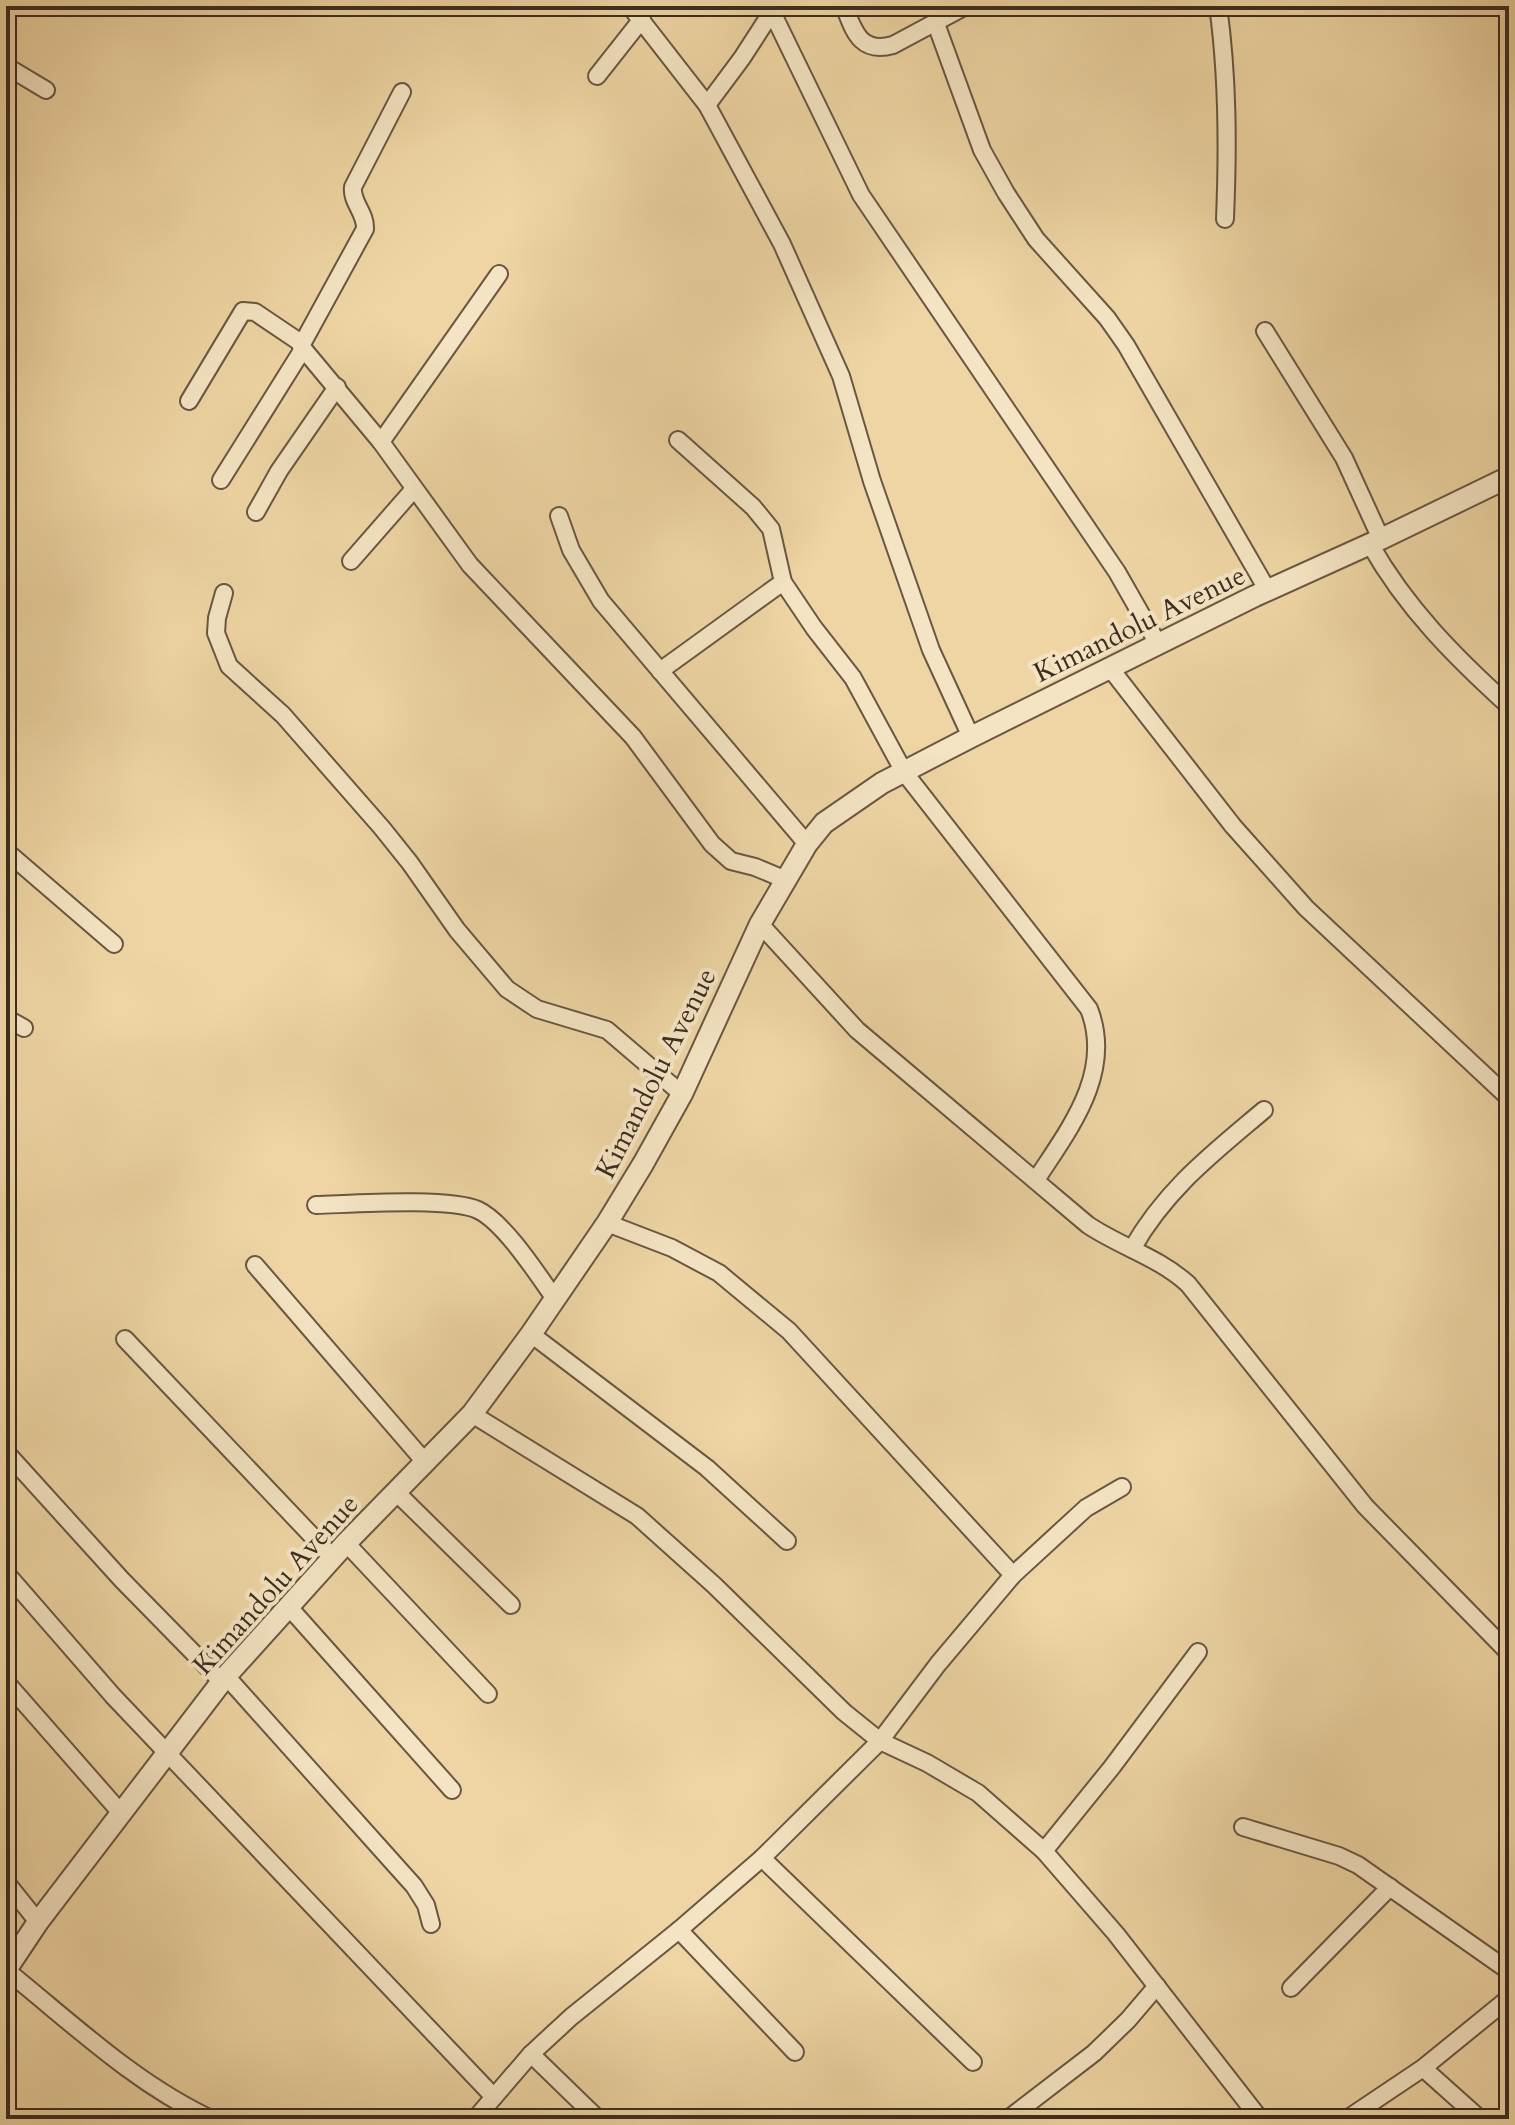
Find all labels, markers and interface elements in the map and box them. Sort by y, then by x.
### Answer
street label: Kimandolu Avenue [1027,556,1252,692]
street label: Kimandolu Avenue [586,962,725,1185]
street label: Kimandolu Avenue [184,1486,367,1683]

